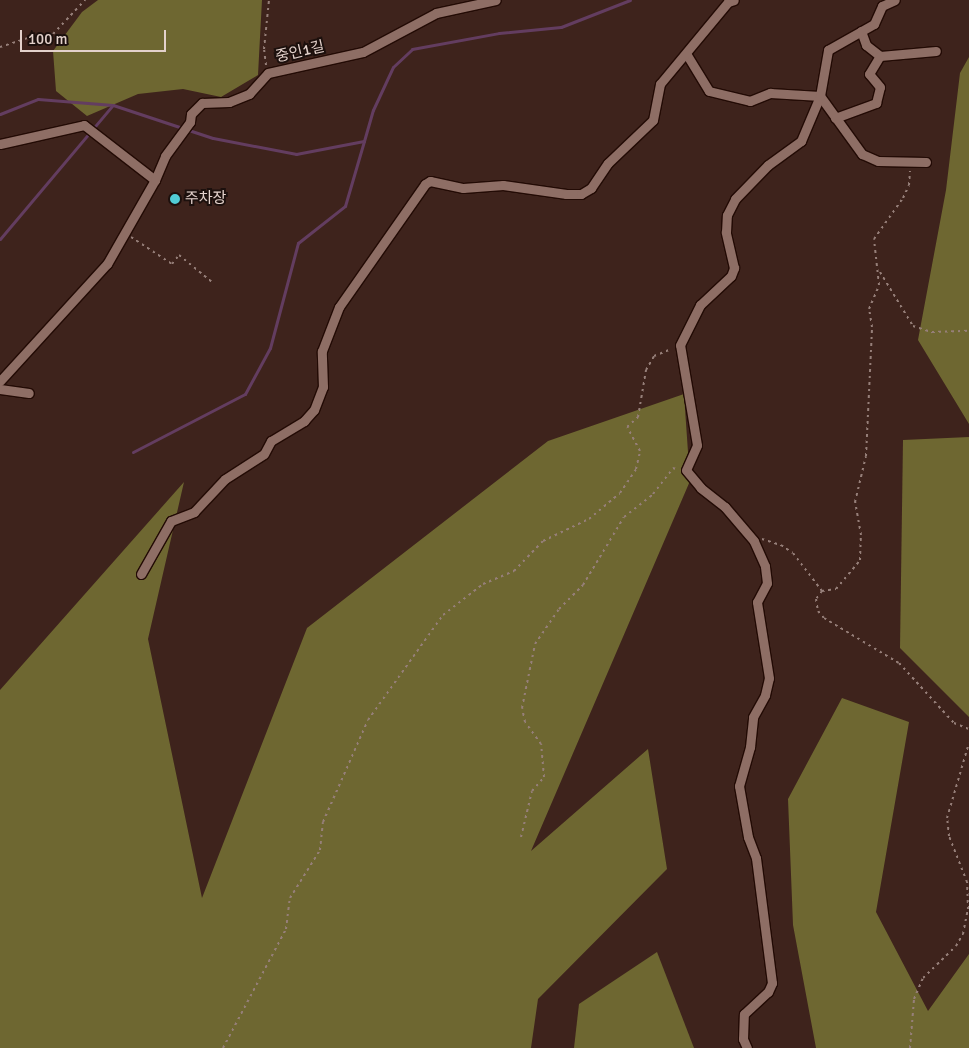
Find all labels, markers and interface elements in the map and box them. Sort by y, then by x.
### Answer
scale bar [22,20,169,52]
text: 100 m [28,30,68,48]
street label: 중인1길 [274,38,326,66]
place label: 주차장 [185,190,226,208]
marker: 주차장 [169,193,181,205]

